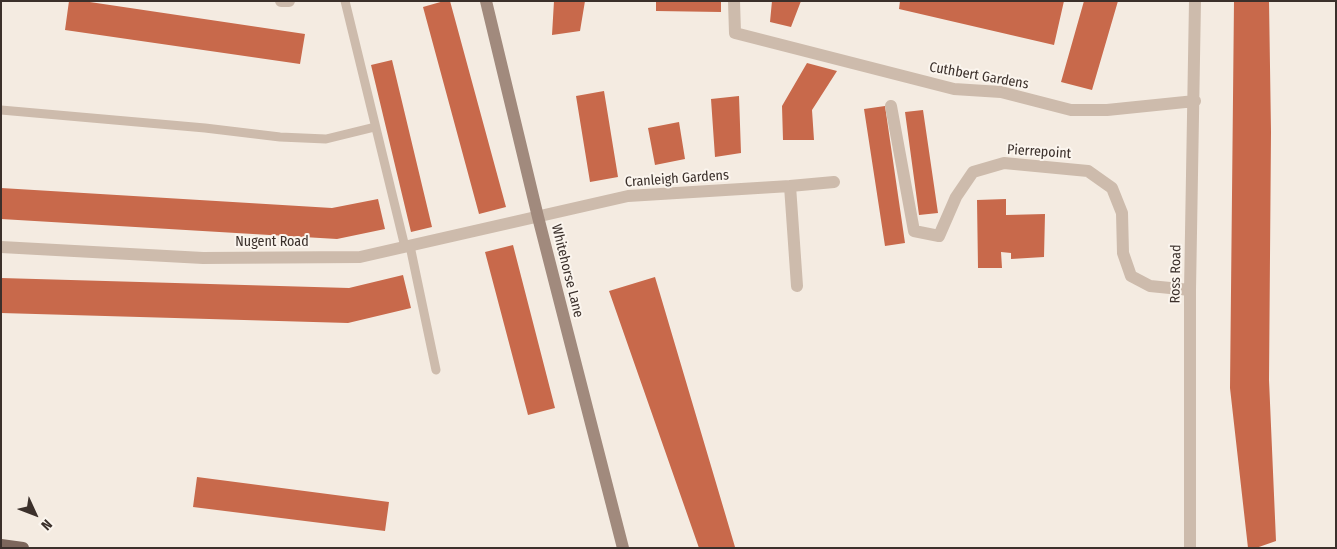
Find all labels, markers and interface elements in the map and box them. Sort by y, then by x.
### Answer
street label: Cuthbert Gardens [928,59,1030,93]
street label: Pierrepoint [1006,141,1072,163]
street label: Cranleigh Gardens [625,167,729,191]
street label: Whitehorse Lane [547,223,587,319]
street label: Nugent Road [235,234,309,250]
street label: Ross Road [1167,244,1185,304]
north arrow [10,489,60,539]
text: N [37,516,55,533]

